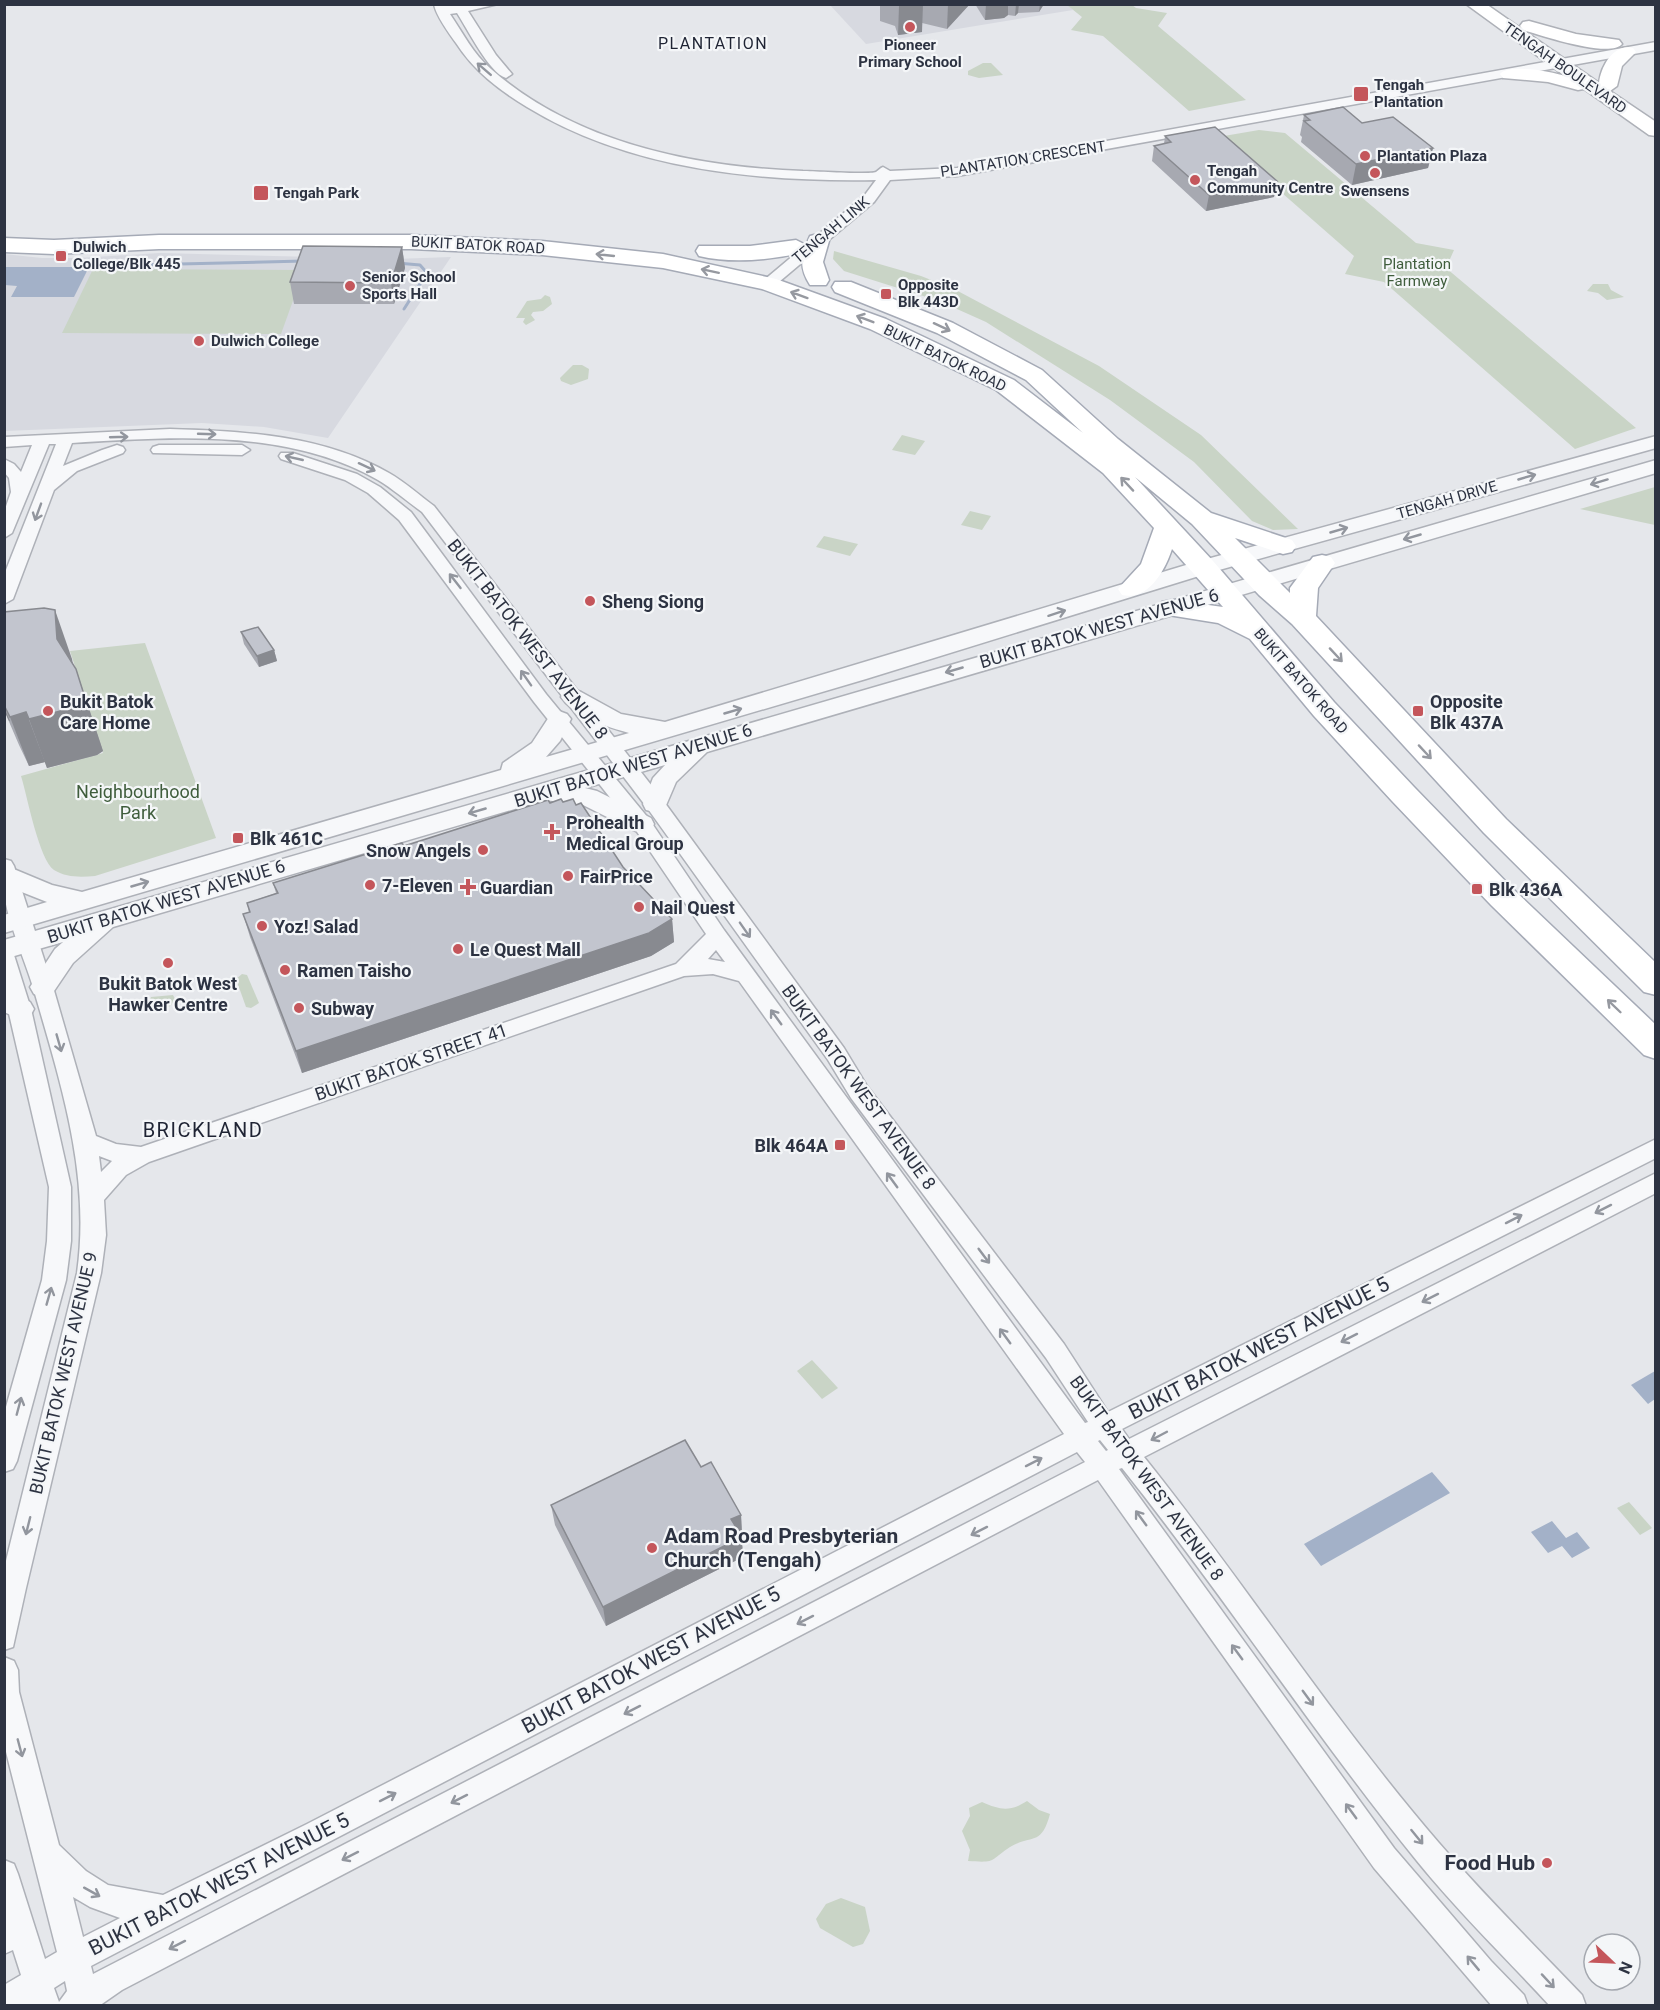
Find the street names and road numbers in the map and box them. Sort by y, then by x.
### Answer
street label: TENGAH BOULEVARD [1500,19,1630,117]
street label: PLANTATION CRESCENT [939,137,1107,181]
street label: TENGAH LINK [789,192,874,267]
street label: BUKIT BATOK ROAD [411,233,545,257]
street label: BUKIT BATOK ROAD [881,321,1009,395]
street label: TENGAH DRIVE [1395,477,1500,523]
street label: BUKIT BATOK WEST AVENUE 8 [443,535,613,743]
street label: BUKIT BATOK WEST AVENUE 6 [977,584,1221,672]
street label: BUKIT BATOK ROAD [1250,624,1352,738]
street label: BUKIT BATOK WEST AVENUE 6 [511,719,755,811]
street label: BUKIT BATOK WEST AVENUE 6 [44,855,288,947]
street label: BUKIT BATOK WEST AVENUE 8 [778,981,940,1193]
street label: BUKIT BATOK STREET 41 [312,1019,510,1105]
street label: BUKIT BATOK WEST AVENUE 9 [25,1250,101,1496]
street label: BUKIT BATOK WEST AVENUE 5 [1125,1272,1393,1424]
street label: BUKIT BATOK WEST AVENUE 8 [1066,1372,1228,1584]
street label: BUKIT BATOK WEST AVENUE 5 [518,1582,784,1738]
street label: BUKIT BATOK WEST AVENUE 5 [85,1808,353,1960]

